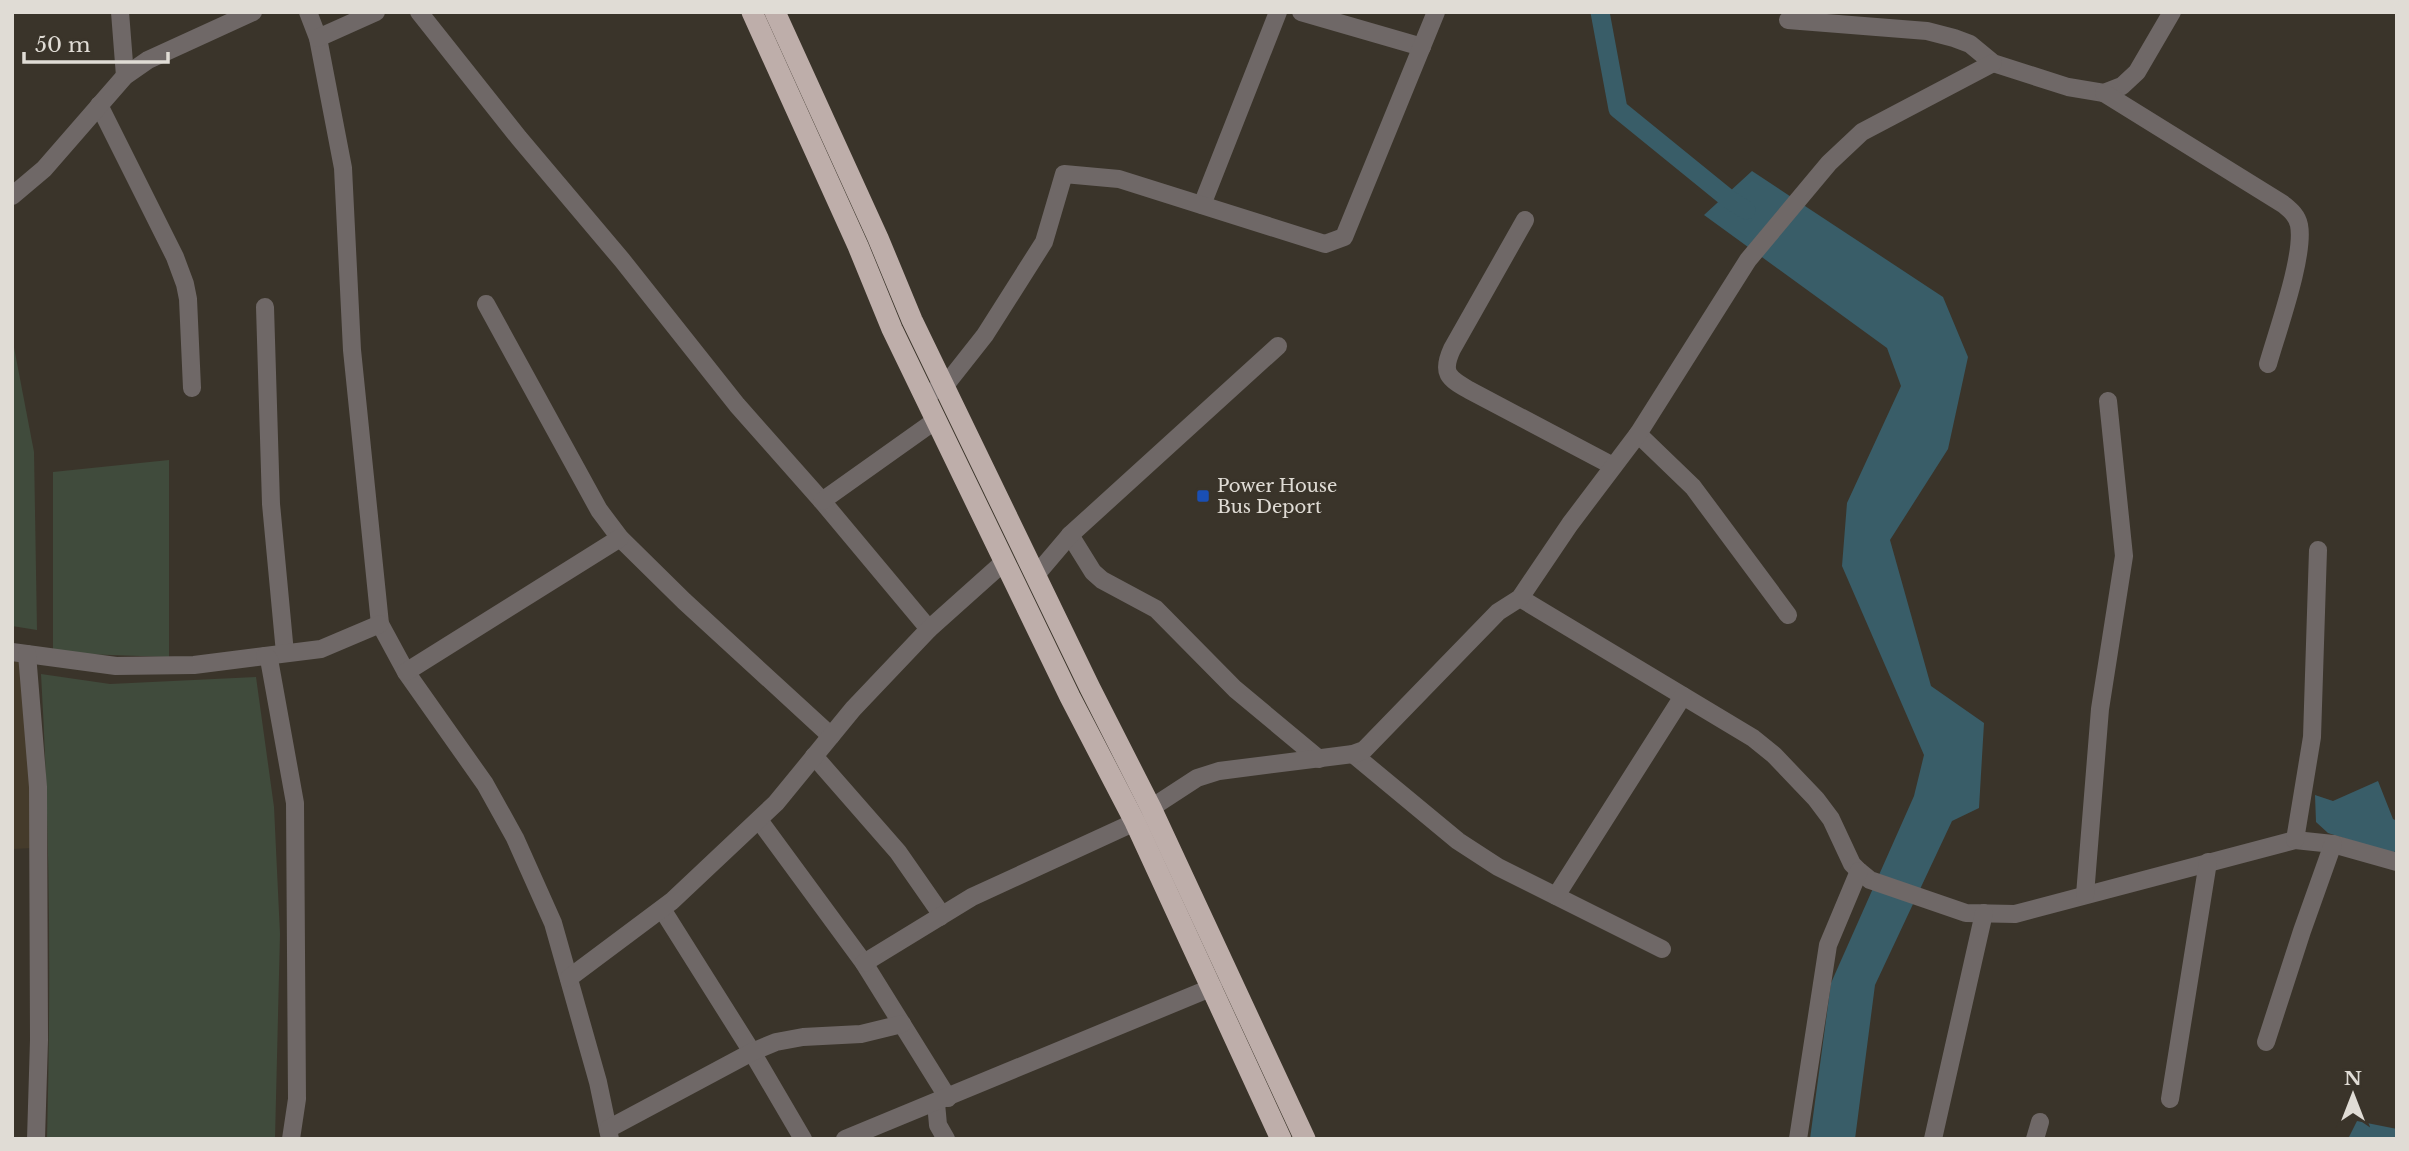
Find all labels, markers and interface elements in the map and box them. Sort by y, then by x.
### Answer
scale bar [24,21,168,65]
text: 50 m [35,32,91,58]
place label: Power House Bus Deport [1217,475,1337,518]
marker: Power House Bus Deport [1195,488,1211,504]
north arrow [2318,1060,2388,1130]
text: N [2344,1067,2362,1090]

